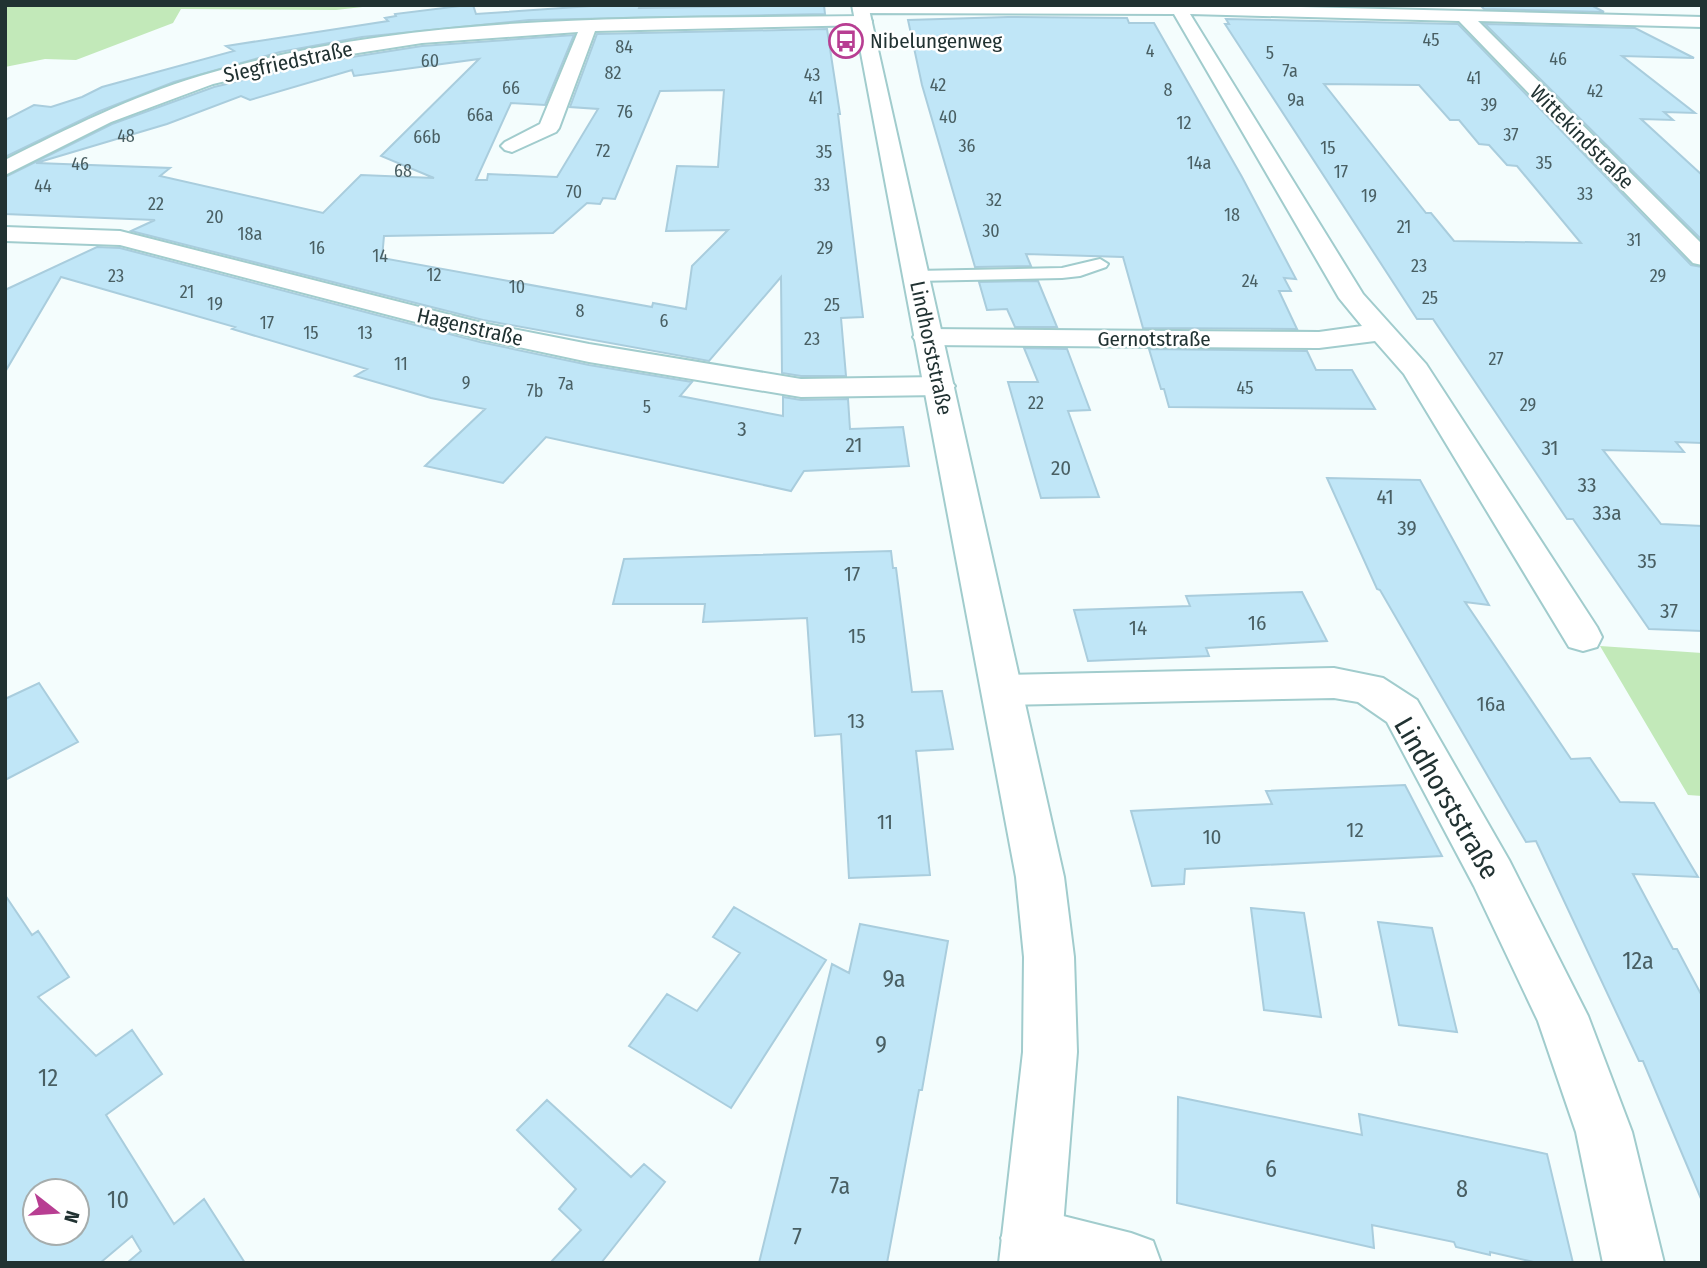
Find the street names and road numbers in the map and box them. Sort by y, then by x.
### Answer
street label: Siegfriedstraße [221,36,355,88]
street label: Wittekindstraße [1524,79,1640,195]
street label: Lindhorststraße [904,279,958,417]
street label: Hagenstraße [414,302,526,352]
street label: Gernotstraße [1097,326,1211,352]
street label: Lindhorststraße [1387,711,1507,885]

